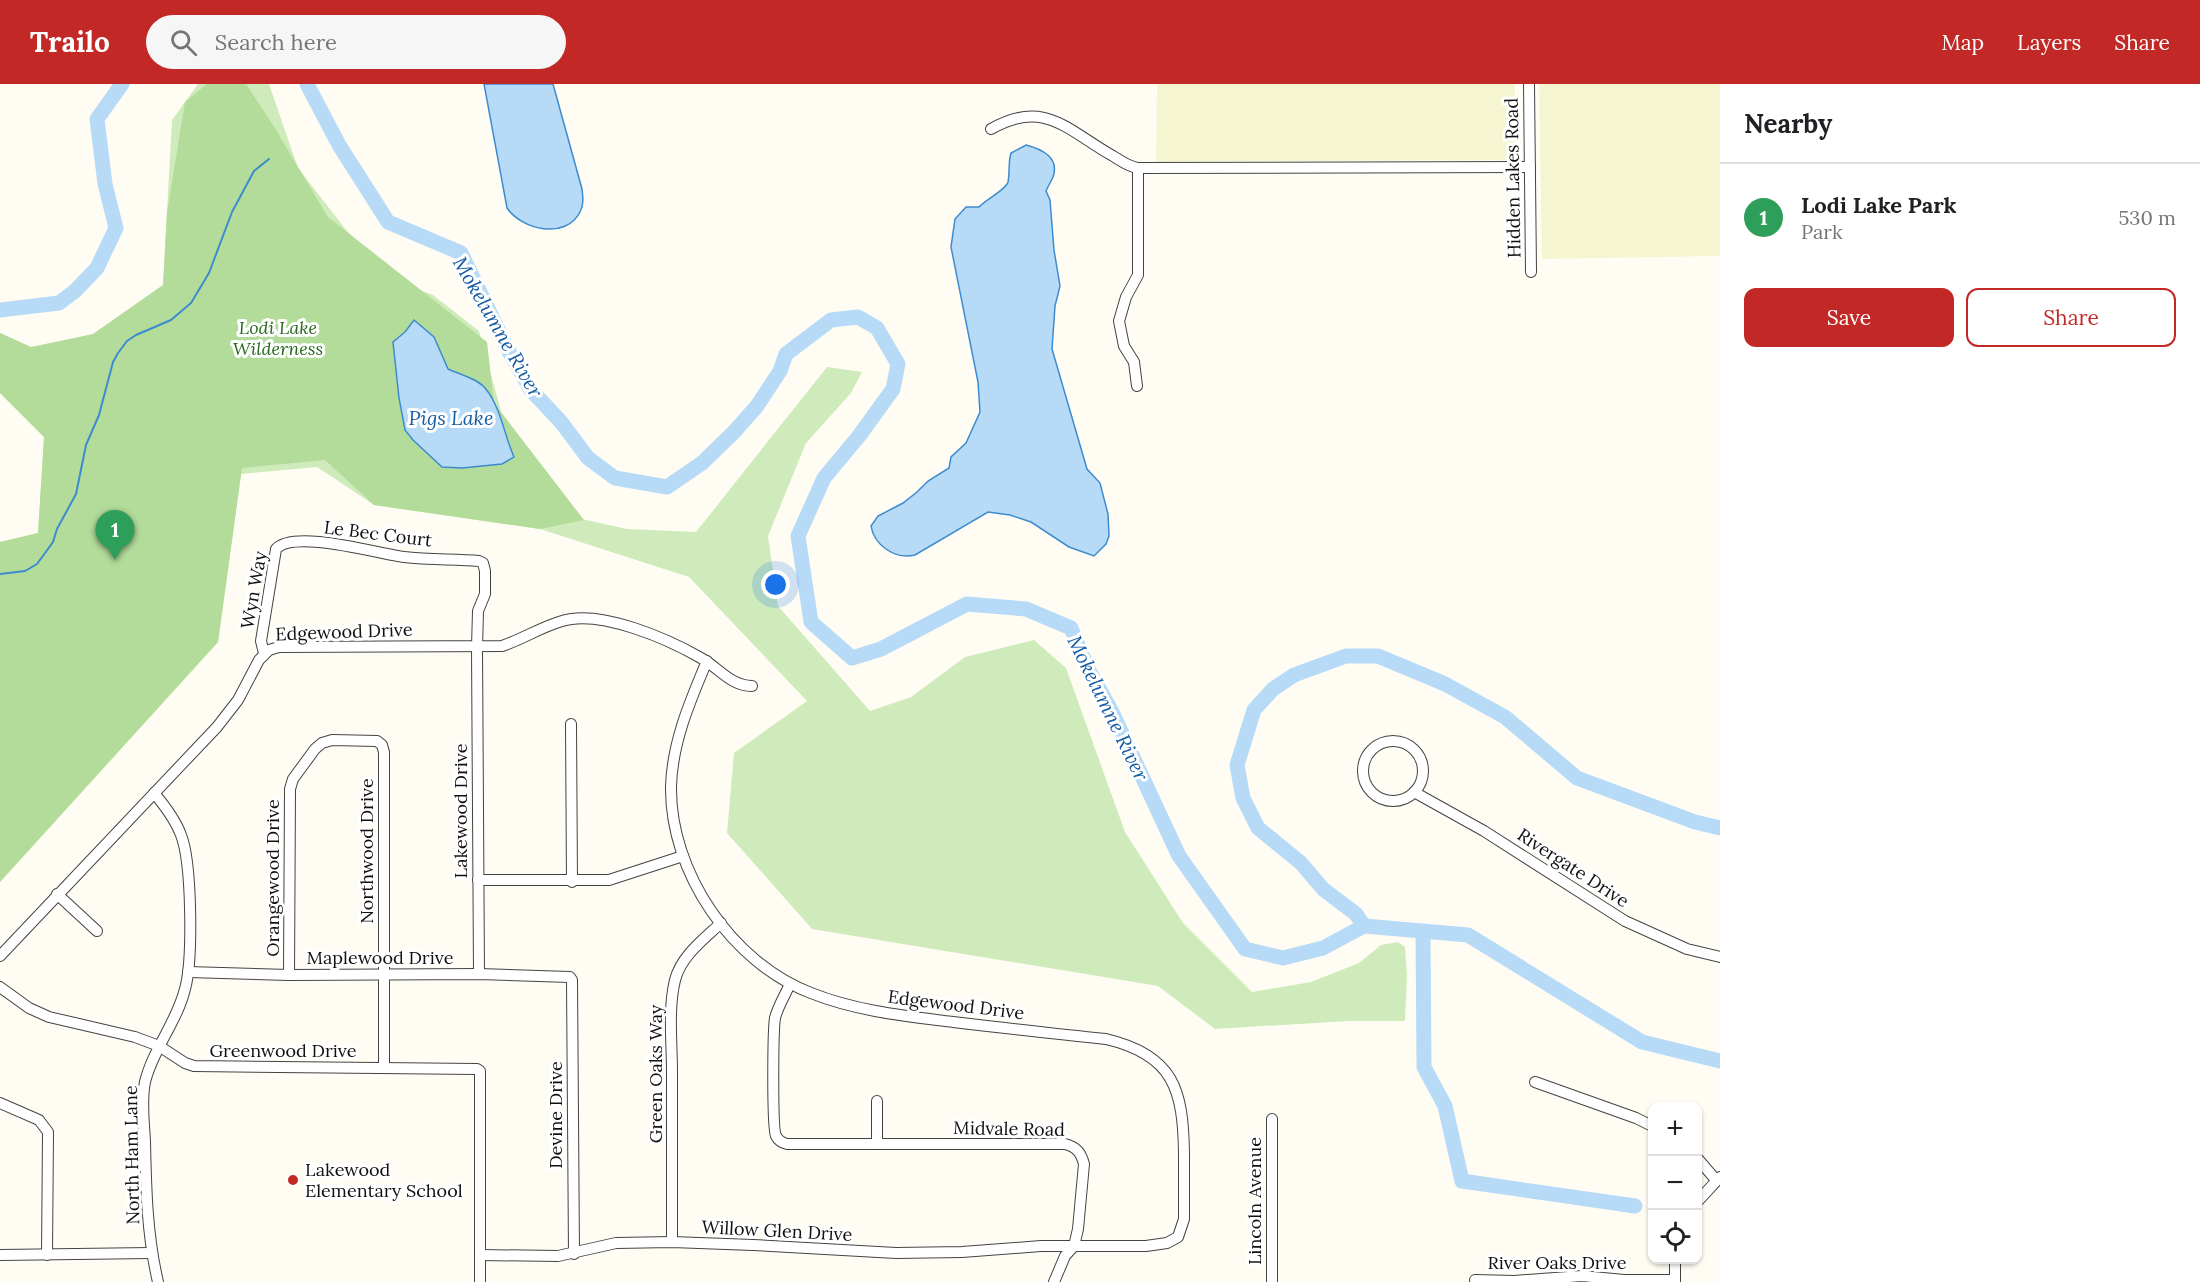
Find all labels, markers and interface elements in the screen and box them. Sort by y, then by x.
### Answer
search box [146,15,566,69]
text: Trailo [30,24,110,60]
icon: search [167,26,200,59]
text: Search here [215,28,337,56]
text: Map [1941,29,1984,56]
text: Layers [2017,29,2081,56]
text: Share [2114,29,2170,56]
street label: Hidden Lakes Road [1500,98,1525,258]
text: Nearby [1744,107,1832,140]
text: Lodi Lake Park [1801,191,1957,219]
text: 1 [1759,205,1768,230]
text: 530 m [2118,205,2176,230]
text: Park [1801,219,1843,244]
water label: Mokelumne River [448,252,549,402]
button: Save [1744,288,1954,347]
button: Share [1966,288,2176,347]
park label: Lodi Lake Wilderness [233,316,323,360]
water label: Pigs Lake [409,405,493,430]
pin: 1 [96,510,134,560]
street label: Le Bec Court [323,515,433,552]
street label: Wyn Way [235,549,272,631]
your location [761,570,790,599]
street label: Edgewood Drive [275,618,413,645]
water label: Mokelumne River [1062,631,1155,785]
street label: Lakewood Drive [449,743,472,879]
street label: Northwood Drive [355,778,378,924]
street label: Orangewood Drive [261,799,284,957]
street label: Rivergate Drive [1513,823,1634,912]
street label: Maplewood Drive [307,946,454,969]
street label: Edgewood Drive [887,985,1026,1024]
street label: Green Oaks Way [644,1004,667,1143]
street label: Greenwood Drive [209,1039,357,1062]
street label: Devine Drive [544,1061,567,1169]
street label: North Ham Lane [119,1085,144,1225]
map controls [1648,1102,1702,1264]
button: + [1648,1102,1702,1156]
street label: Midvale Road [953,1116,1065,1141]
street label: Lincoln Avenue [1243,1137,1266,1265]
button: − [1648,1156,1702,1210]
place label: Lakewood Elementary School [305,1158,463,1202]
marker: Lakewood Elementary School [286,1173,300,1187]
button: locate [1648,1210,1702,1264]
street label: Willow Glen Drive [701,1215,853,1246]
street label: River Oaks Drive [1488,1251,1627,1274]

